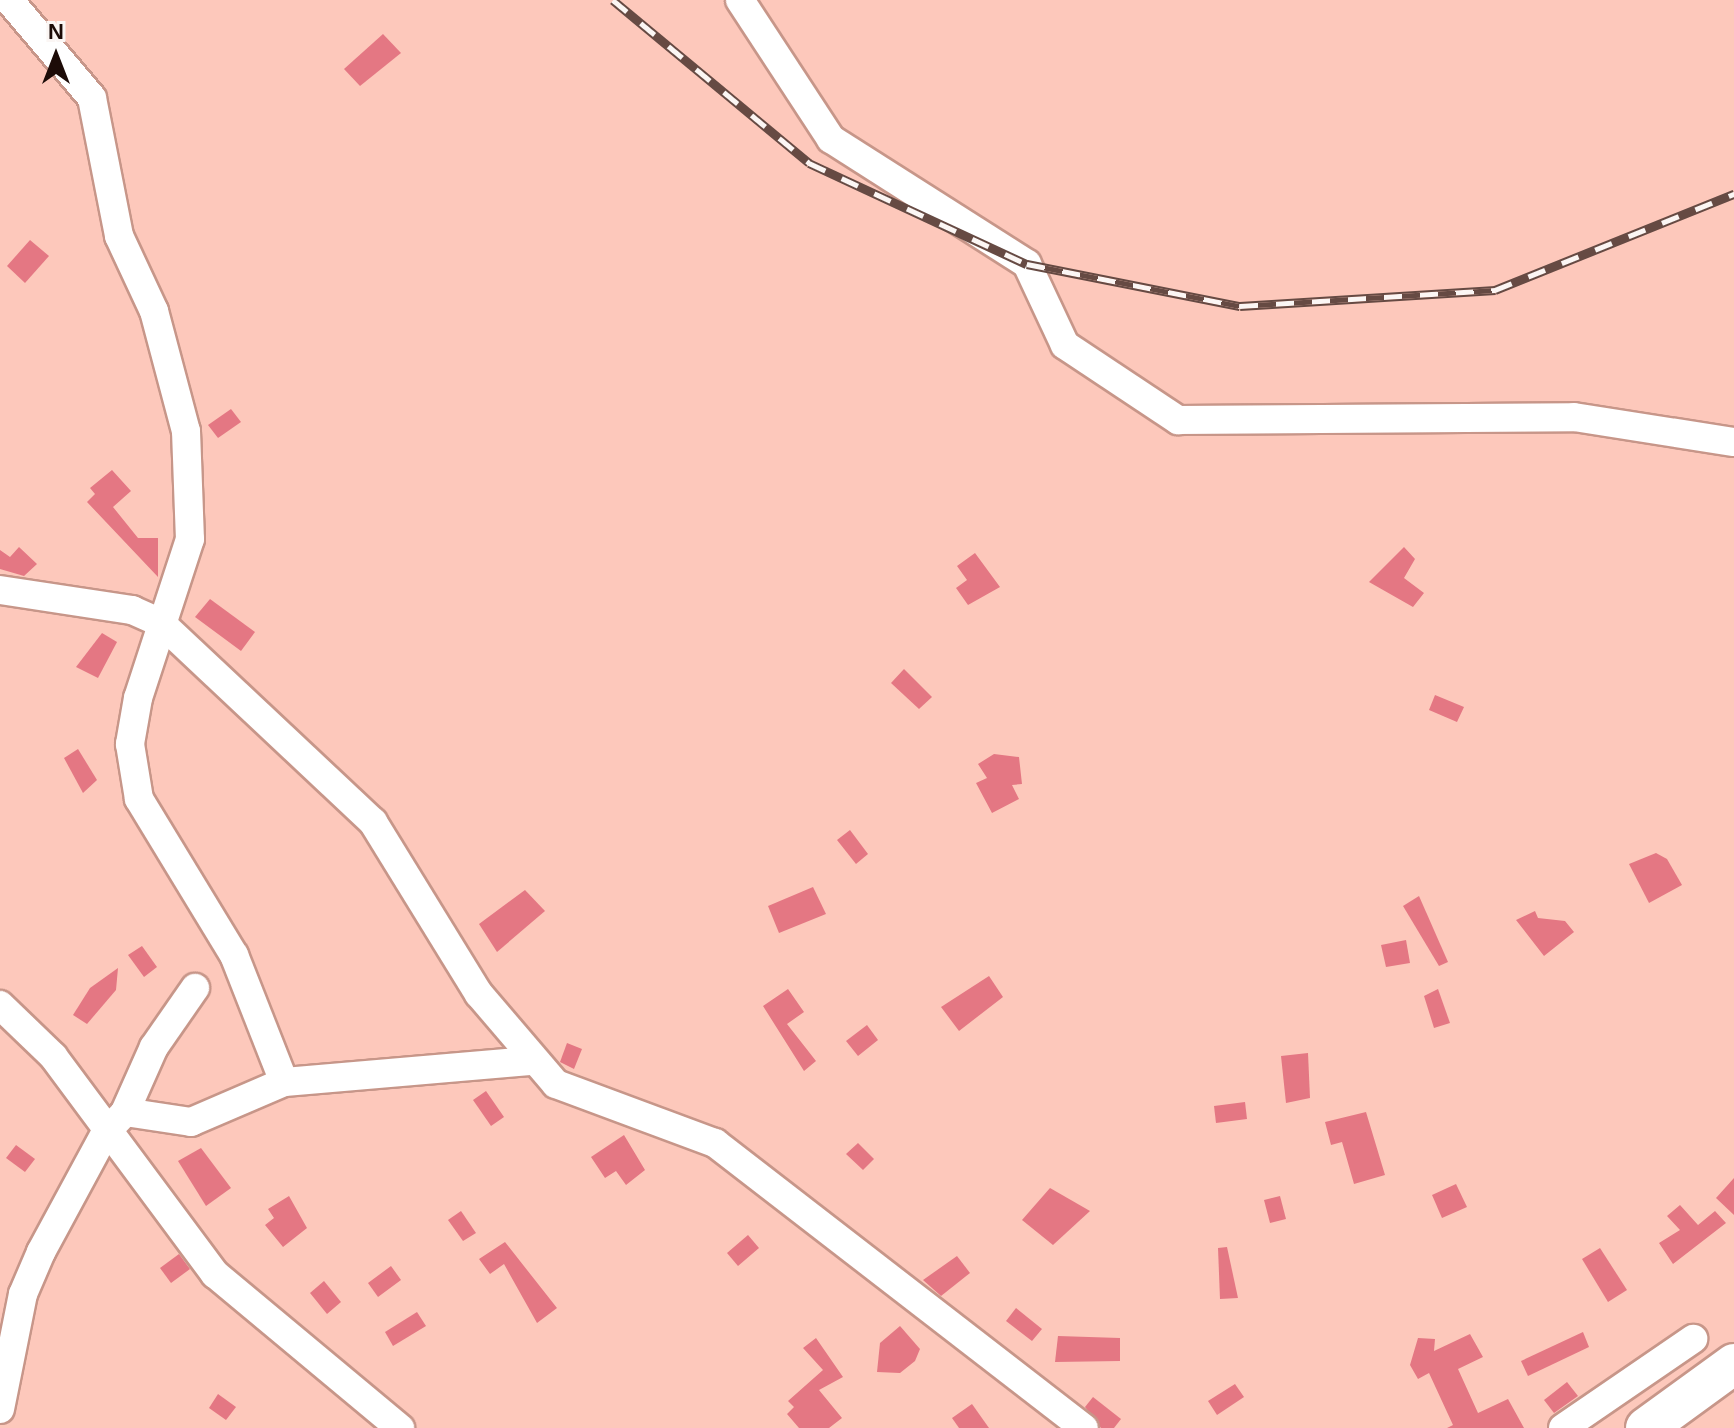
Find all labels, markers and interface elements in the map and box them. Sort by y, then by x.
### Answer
north arrow [16,16,96,96]
text: N [48,19,64,44]

